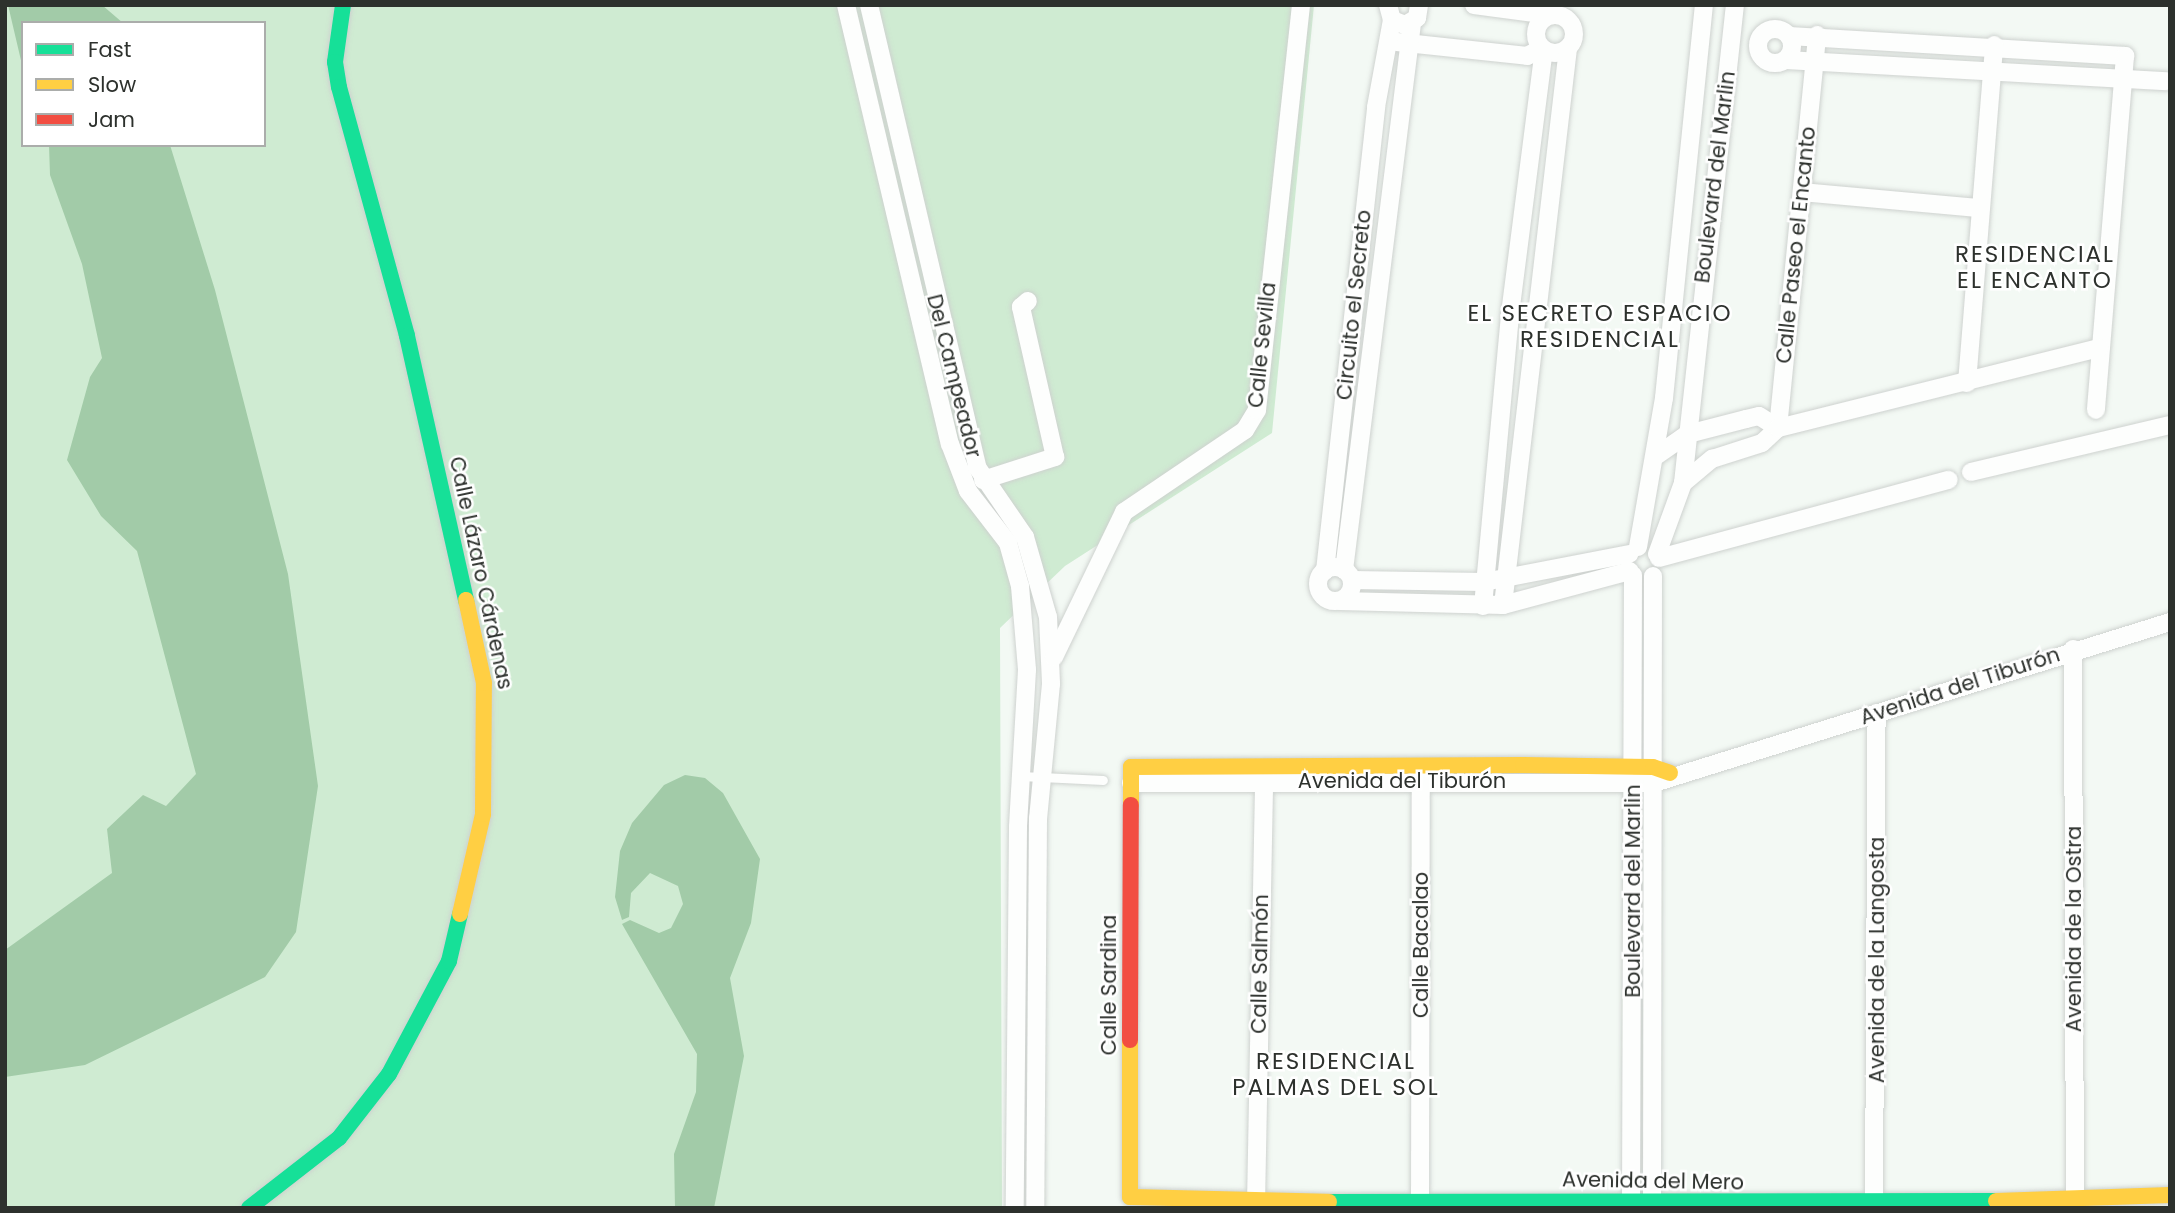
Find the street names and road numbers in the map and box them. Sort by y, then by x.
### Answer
street label: Boulevard del Marlin [1689,70,1741,284]
street label: Calle Paseo el Encanto [1771,125,1821,365]
street label: Circuito el Secreto [1331,209,1377,401]
street label: Calle Sevilla [1243,281,1281,409]
street label: Del Campeador [922,292,986,460]
street label: Calle Lázaro Cárdenas [444,454,518,692]
street label: Avenida del Tiburón [1857,642,2063,730]
street label: Avenida del Tiburón [1298,768,1506,794]
street label: Boulevard del Marlin [1620,784,1646,998]
street label: Avenida de la Ostra [2061,826,2087,1032]
street label: Avenida de la Langosta [1864,837,1890,1083]
street label: Calle Bacalao [1408,872,1434,1018]
street label: Calle Salmón [1246,894,1274,1034]
street label: Calle Sardina [1096,915,1122,1055]
street label: Avenida del Mero [1562,1167,1744,1195]

